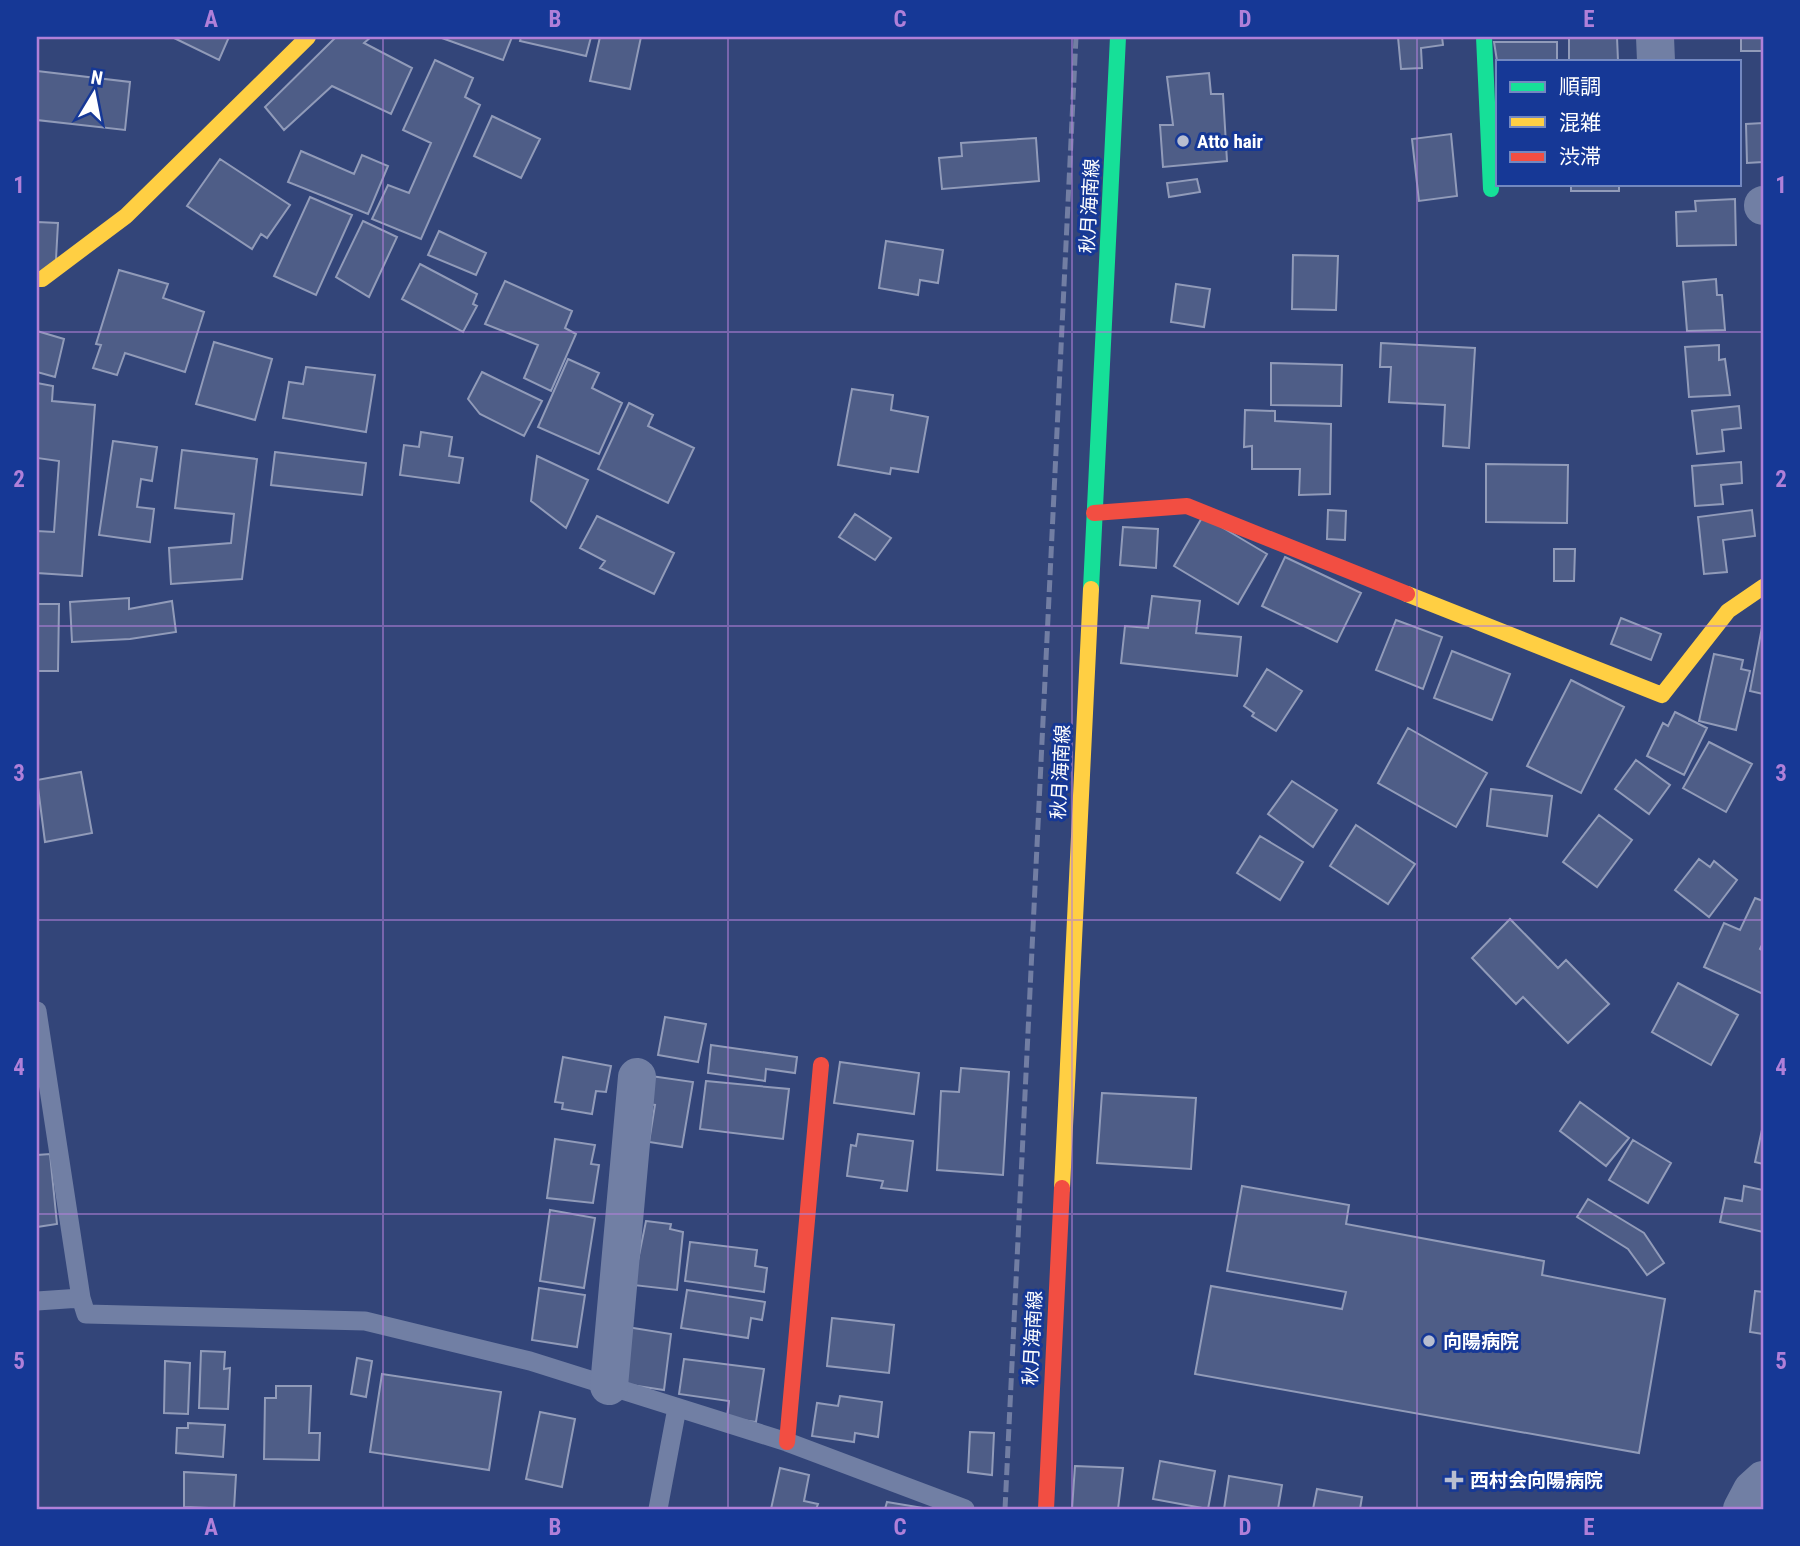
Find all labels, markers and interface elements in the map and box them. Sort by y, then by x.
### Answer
text: A [204,6,218,33]
text: B [549,6,561,33]
text: C [893,6,907,33]
text: D [1239,6,1252,33]
text: E [1583,6,1595,33]
north arrow [60,60,130,130]
legend [1496,60,1741,186]
text: N [89,65,105,90]
text: 順調 [1559,75,1601,99]
text: 混雑 [1559,111,1601,135]
place label: Atto hair [1197,130,1263,153]
marker: Atto hair [1175,133,1191,149]
text: 渋滞 [1559,145,1601,169]
street label: 秋月海南線 [1076,158,1103,254]
text: 1 [13,172,25,199]
text: 1 [1775,172,1787,199]
text: 2 [13,466,25,493]
text: 2 [1775,466,1787,493]
street label: 秋月海南線 [1047,724,1074,820]
text: 3 [13,760,25,787]
text: 3 [1775,760,1787,787]
text: 4 [13,1054,25,1081]
text: 4 [1775,1054,1787,1081]
street label: 秋月海南線 [1019,1290,1046,1386]
place label: 向陽病院 [1443,1330,1519,1353]
marker: 向陽病院 [1421,1333,1437,1349]
text: 5 [13,1348,25,1375]
text: 5 [1775,1348,1787,1375]
place label: 西村会向陽病院 [1470,1469,1603,1492]
marker: 西村会向陽病院 [1444,1470,1464,1490]
text: A [204,1514,218,1541]
text: B [549,1514,561,1541]
text: C [893,1514,907,1541]
text: D [1239,1514,1252,1541]
text: E [1583,1514,1595,1541]

